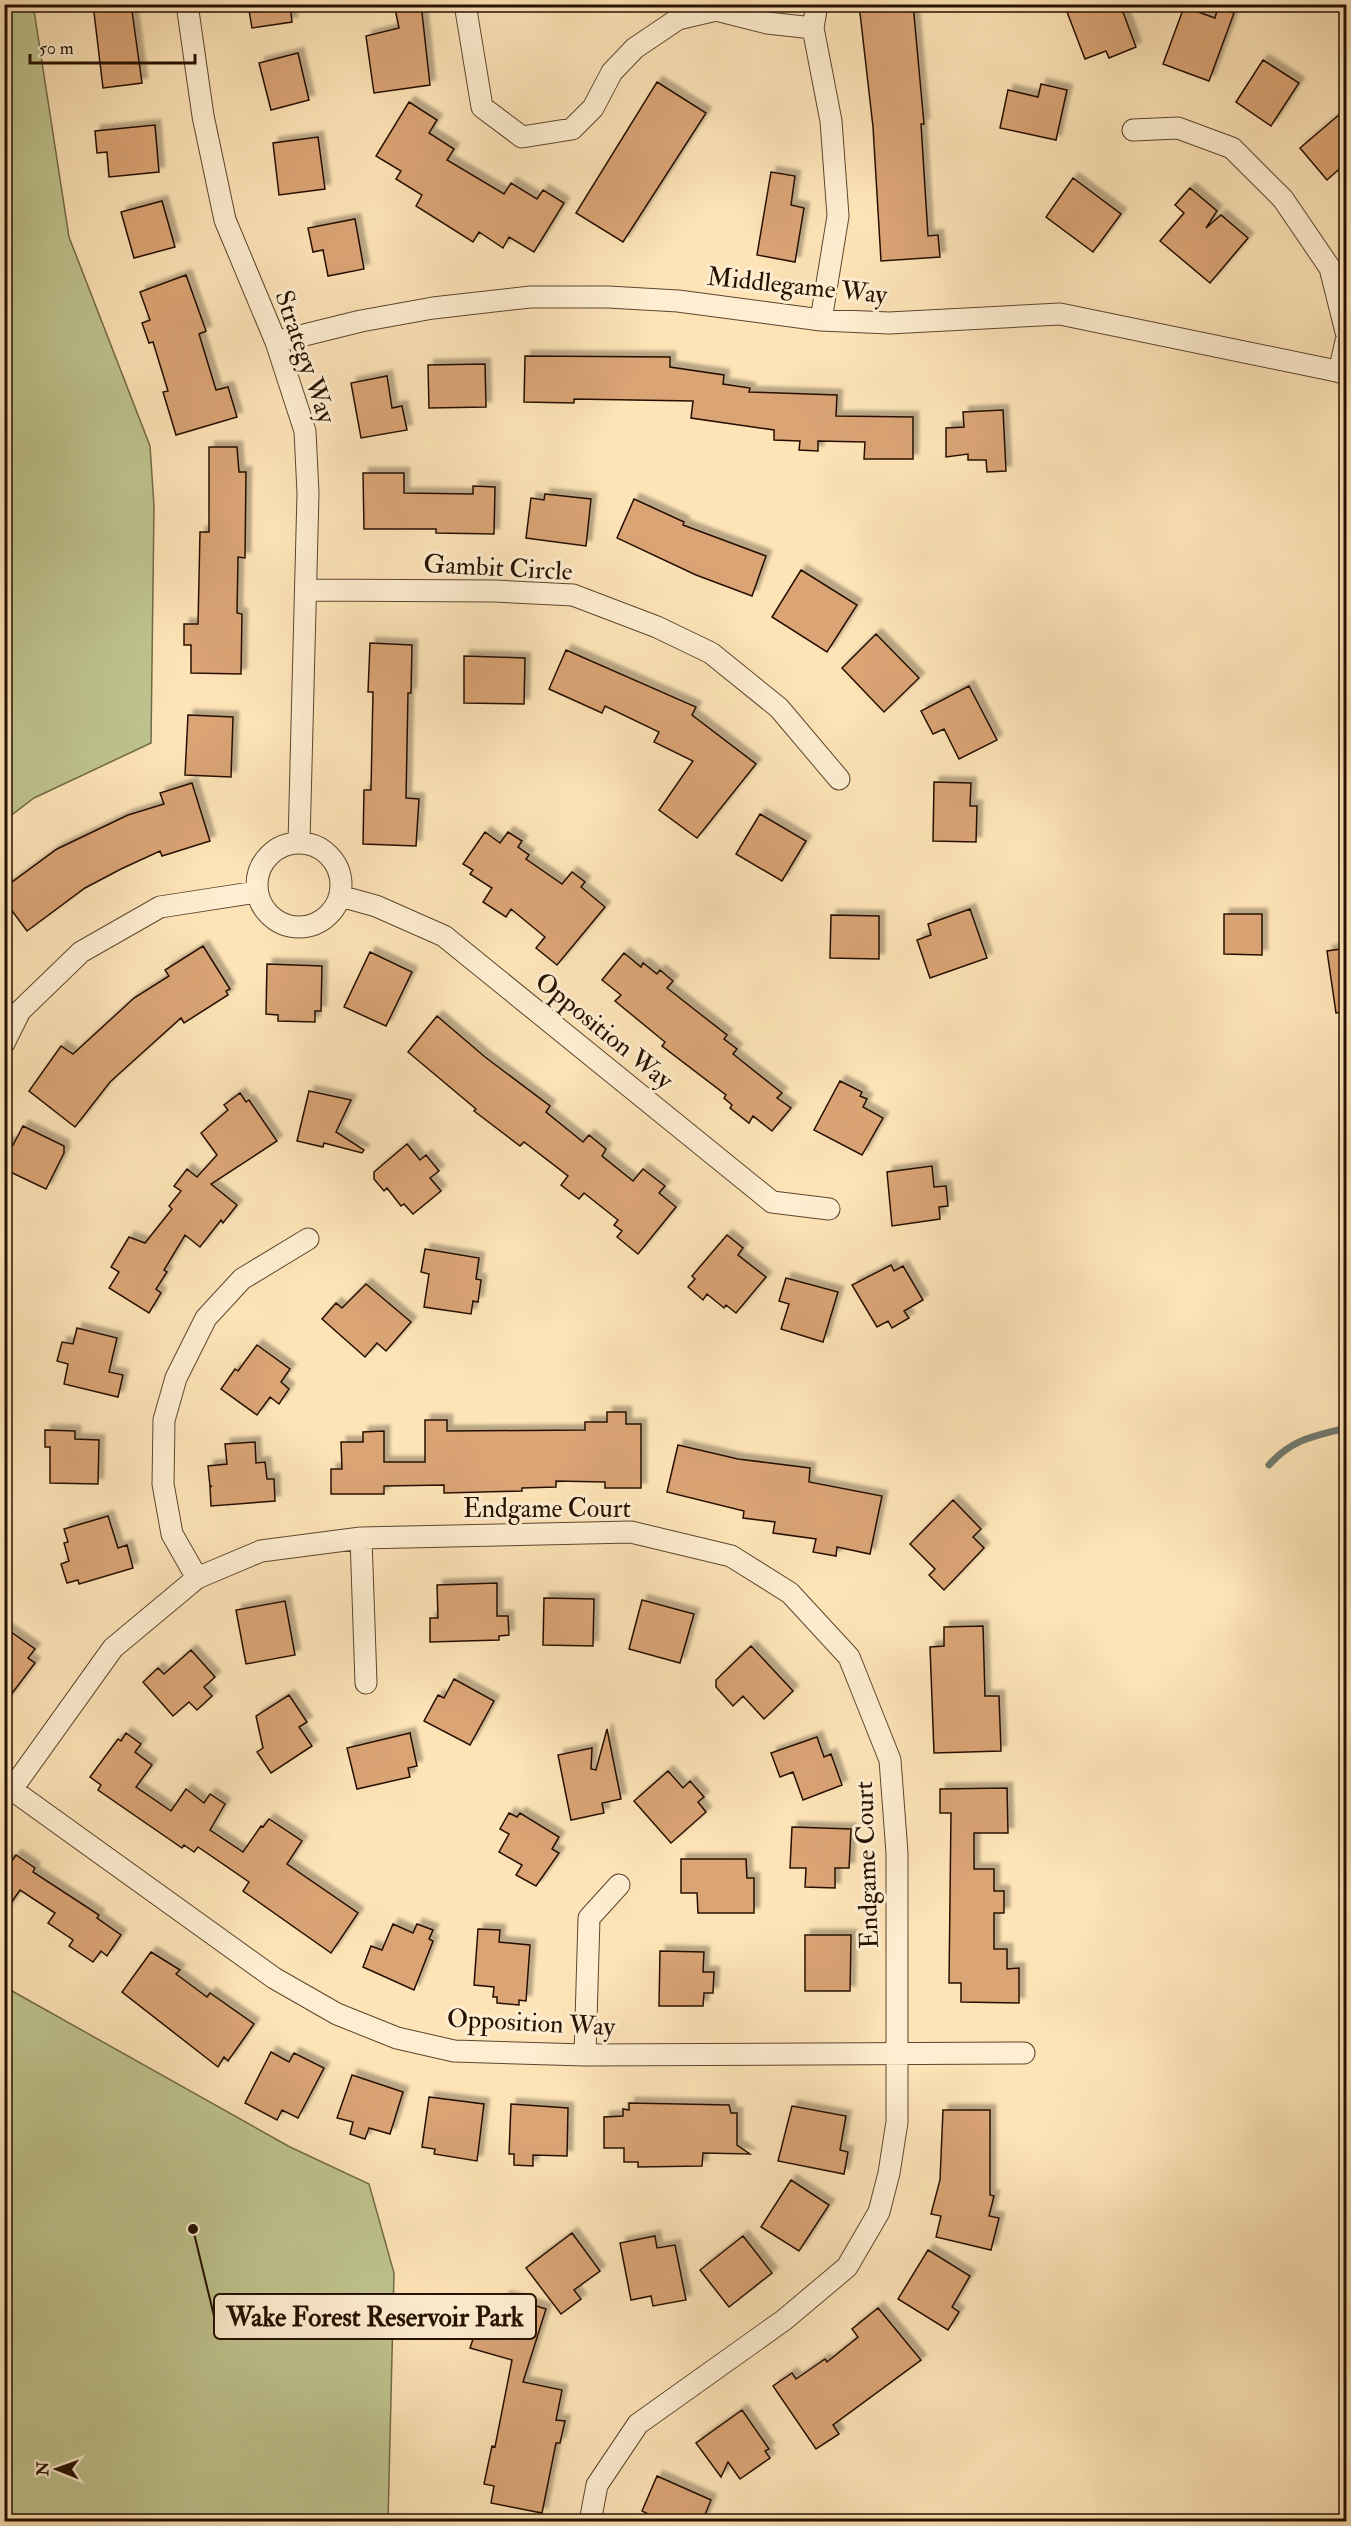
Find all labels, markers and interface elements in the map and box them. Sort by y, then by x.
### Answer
scale bar [30,27,195,65]
text: 50 m [39,37,74,60]
street label: Middlegame Way [705,261,889,311]
street label: Strategy Way [267,286,343,428]
street label: Gambit Circle [423,548,573,588]
street label: Opposition Way [528,966,680,1098]
street label: Endgame Court [463,1493,631,1525]
street label: Endgame Court [848,1781,886,1949]
street label: Opposition Way [446,2003,616,2044]
callout: Wake Forest Reservoir Park [214,2294,536,2339]
text: Wake Forest Reservoir Park [225,2301,525,2334]
north arrow [27,2439,87,2499]
text: N [33,2461,53,2477]

